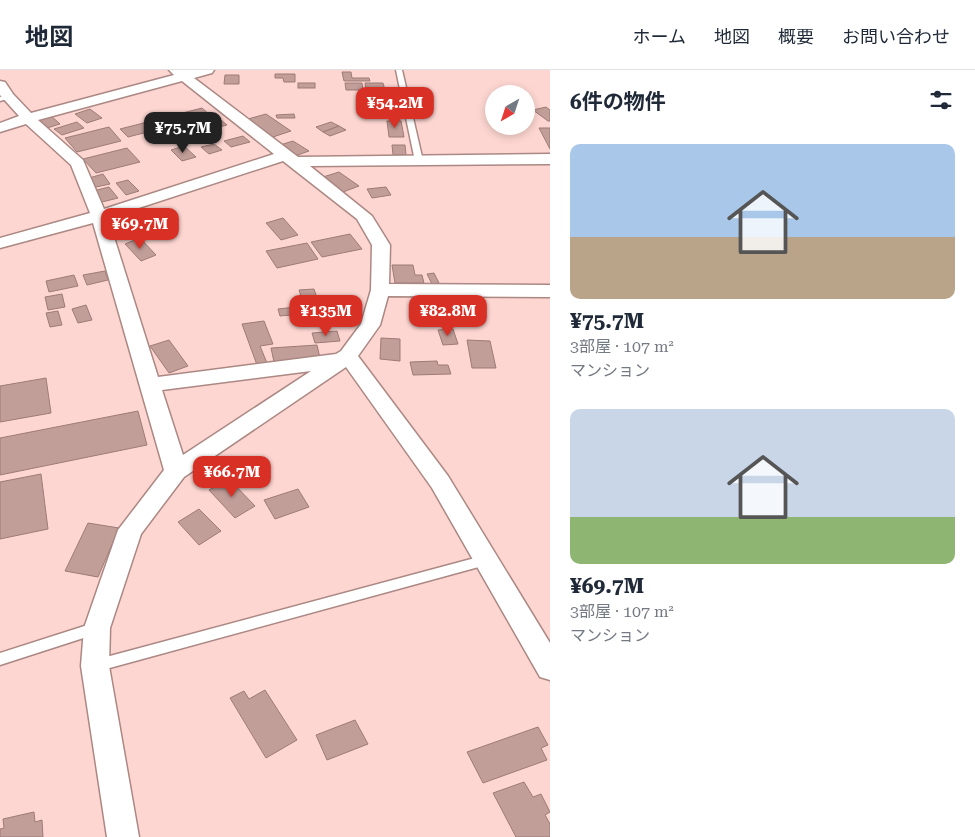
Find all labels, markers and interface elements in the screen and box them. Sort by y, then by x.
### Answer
text: 地図 [25,23,73,51]
text: ホーム [633,26,686,47]
text: 地図 [714,26,750,47]
text: 概要 [778,26,814,47]
text: お問い合わせ [842,26,950,47]
north arrow [485,85,535,135]
map controls [485,85,535,135]
icon: filters [927,86,955,114]
pin: ¥54.2M [354,87,436,129]
text: 6件の物件 [570,90,666,114]
text: ¥54.2M [367,93,423,112]
pin: ¥75.7M [142,112,224,154]
text: ¥75.7M [155,118,211,137]
icon: home [718,177,808,267]
pin: ¥69.7M [99,208,181,250]
text: ¥69.7M [112,214,168,233]
pin: ¥135M [291,294,361,337]
pin: ¥82.8M [407,294,489,337]
text: ¥135M [300,301,352,320]
text: ¥82.8M [420,301,476,320]
text: ¥75.7M [570,309,644,333]
text: 3部屋 · 107 m² [570,337,674,356]
text: マンション [570,361,650,380]
icon: home [718,442,808,532]
pin: ¥66.7M [191,456,273,498]
text: ¥66.7M [204,462,260,481]
text: ¥69.7M [570,574,644,598]
text: 3部屋 · 107 m² [570,602,674,621]
text: マンション [570,626,650,645]

